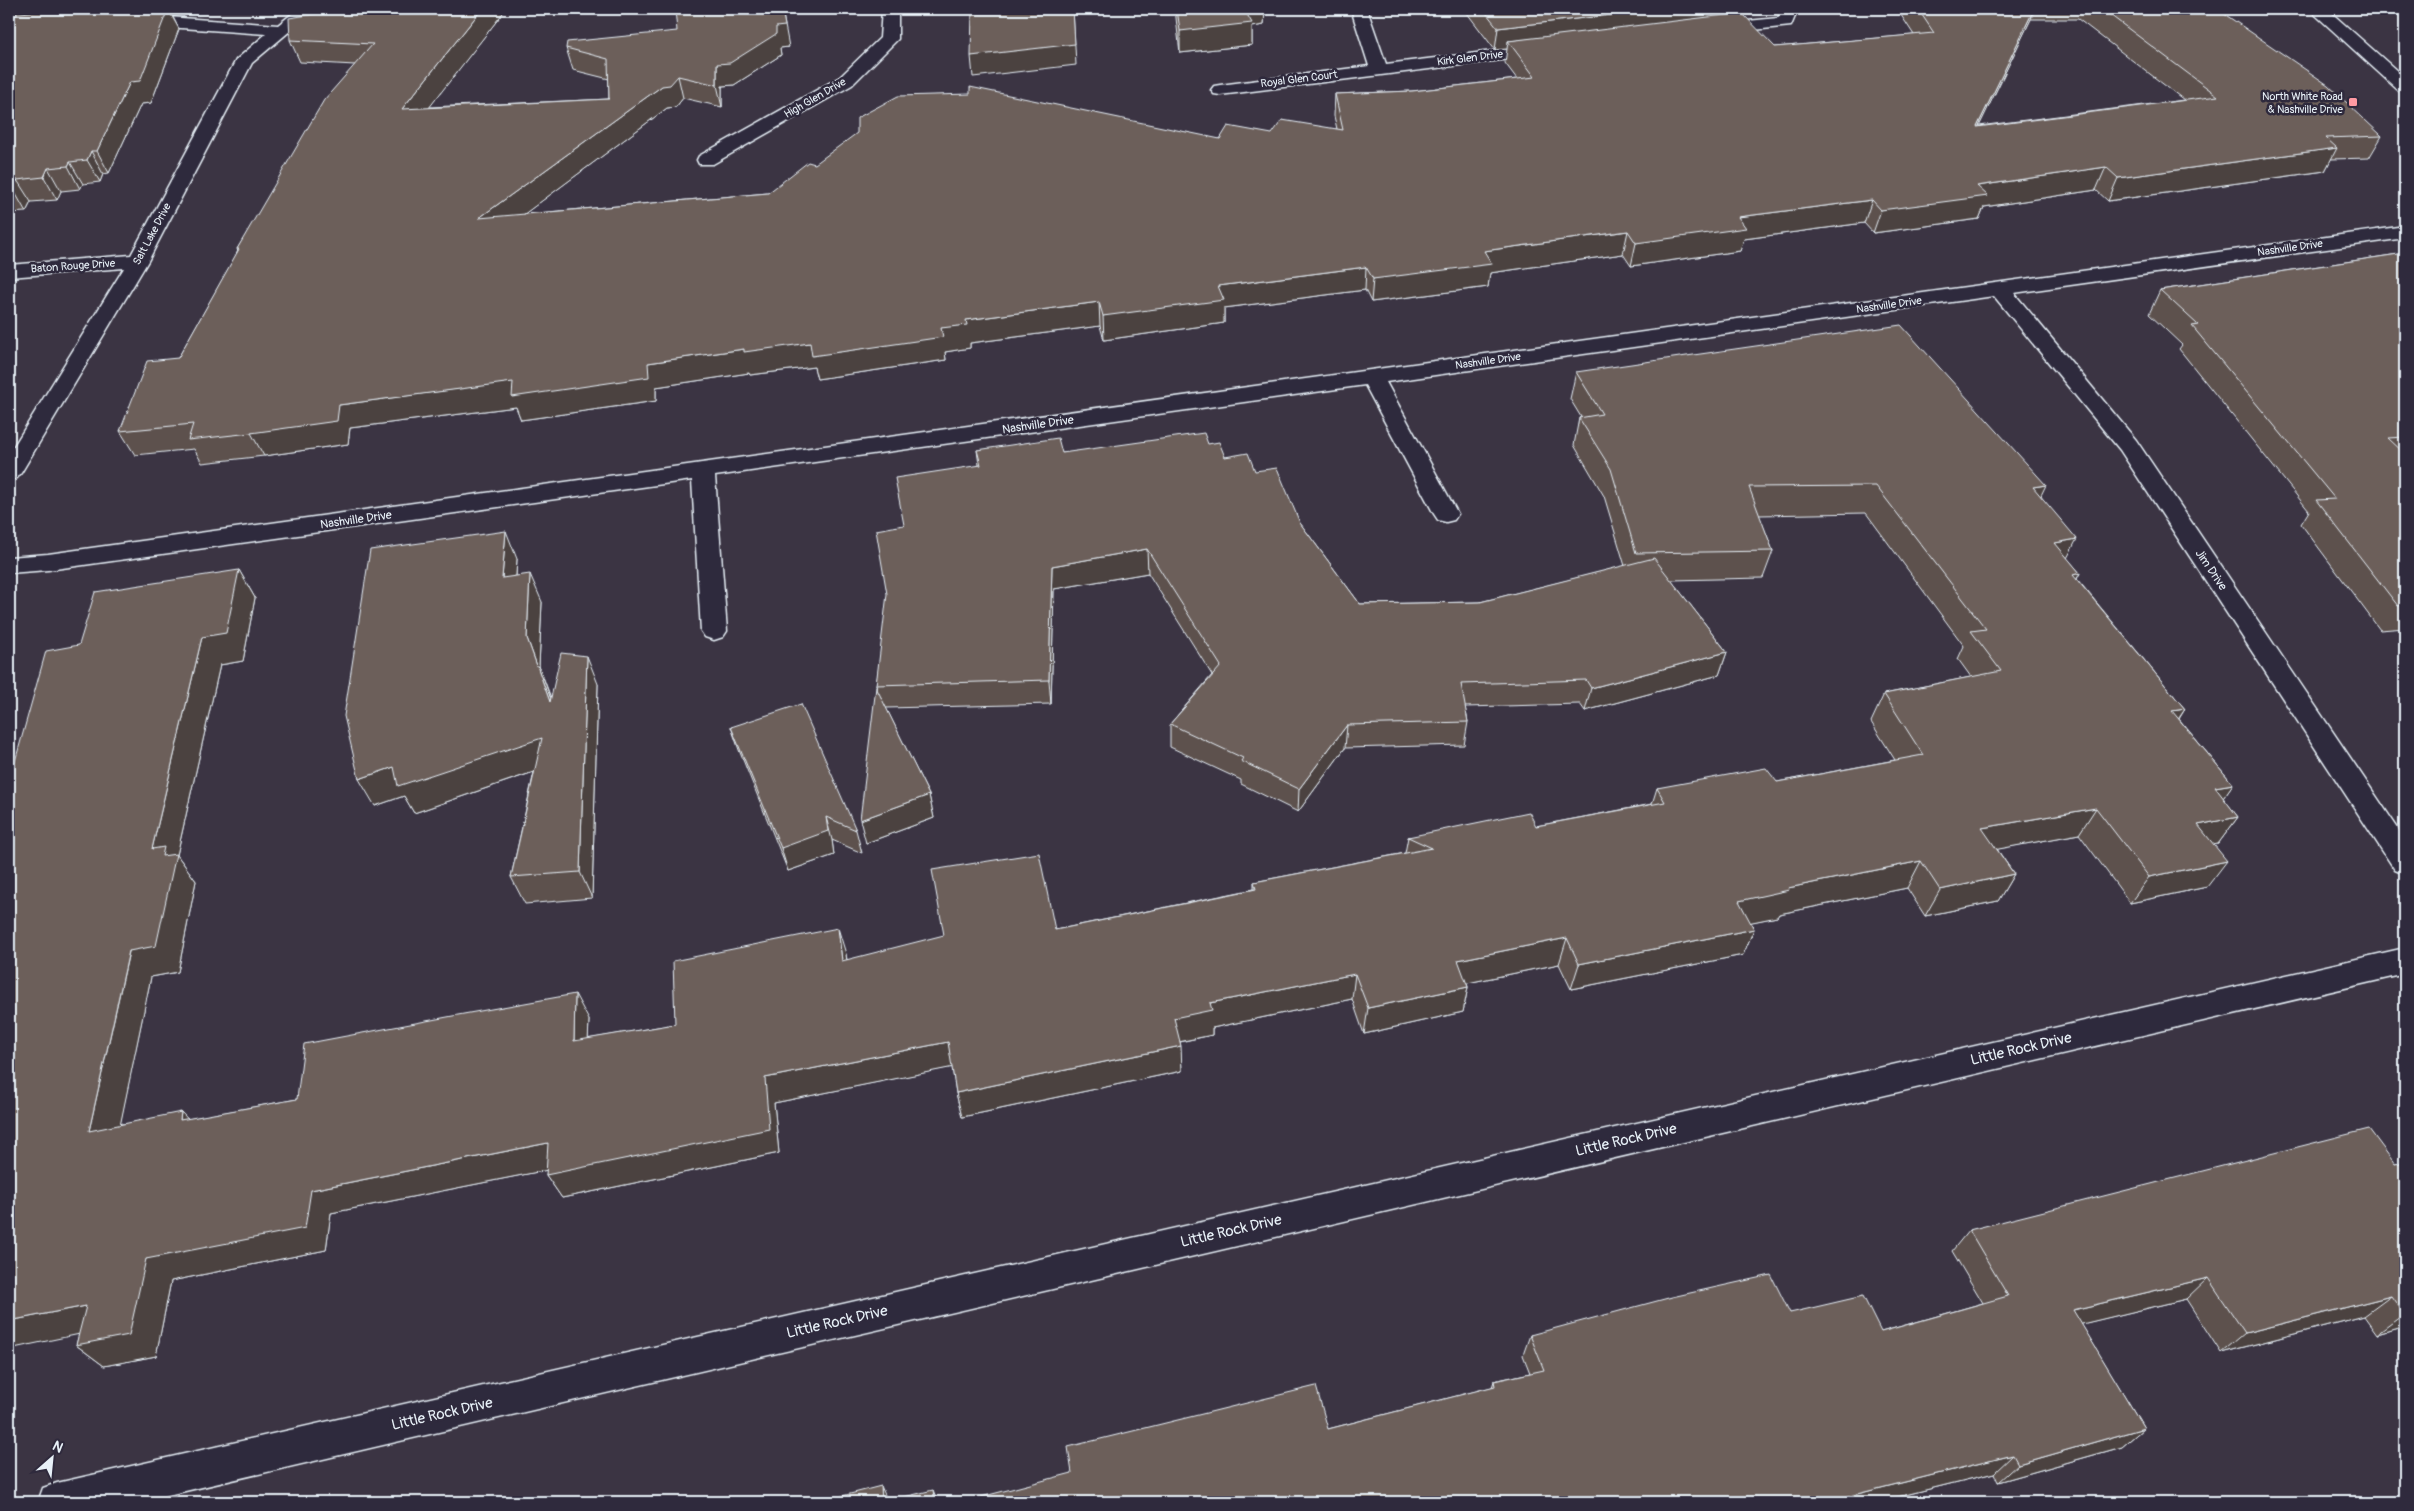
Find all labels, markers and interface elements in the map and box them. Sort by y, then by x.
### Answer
street label: Kirk Glen Drive [1436,47,1504,69]
street label: Royal Glen Court [1260,68,1339,90]
street label: High Glen Drive [782,75,849,121]
place label: North White Road & Nashville Drive [2262,90,2344,116]
marker: North White Road & Nashville Drive [2347,96,2359,108]
street label: Salt Lake Drive [130,200,174,267]
street label: Nashville Drive [2256,237,2324,259]
street label: Baton Rouge Drive [30,257,116,275]
street label: Nashville Drive [1855,294,1923,316]
street label: Nashville Drive [1454,350,1522,372]
street label: Nashville Drive [1001,413,1075,437]
street label: Nashville Drive [319,508,393,532]
street label: Jim Drive [2192,547,2230,594]
street label: Little Rock Drive [1969,1028,2074,1070]
street label: Little Rock Drive [1574,1119,1679,1161]
street label: Little Rock Drive [1179,1210,1284,1252]
street label: Little Rock Drive [785,1301,890,1343]
street label: Little Rock Drive [390,1393,495,1435]
north arrow [28,1434,78,1484]
text: N [50,1437,66,1457]

